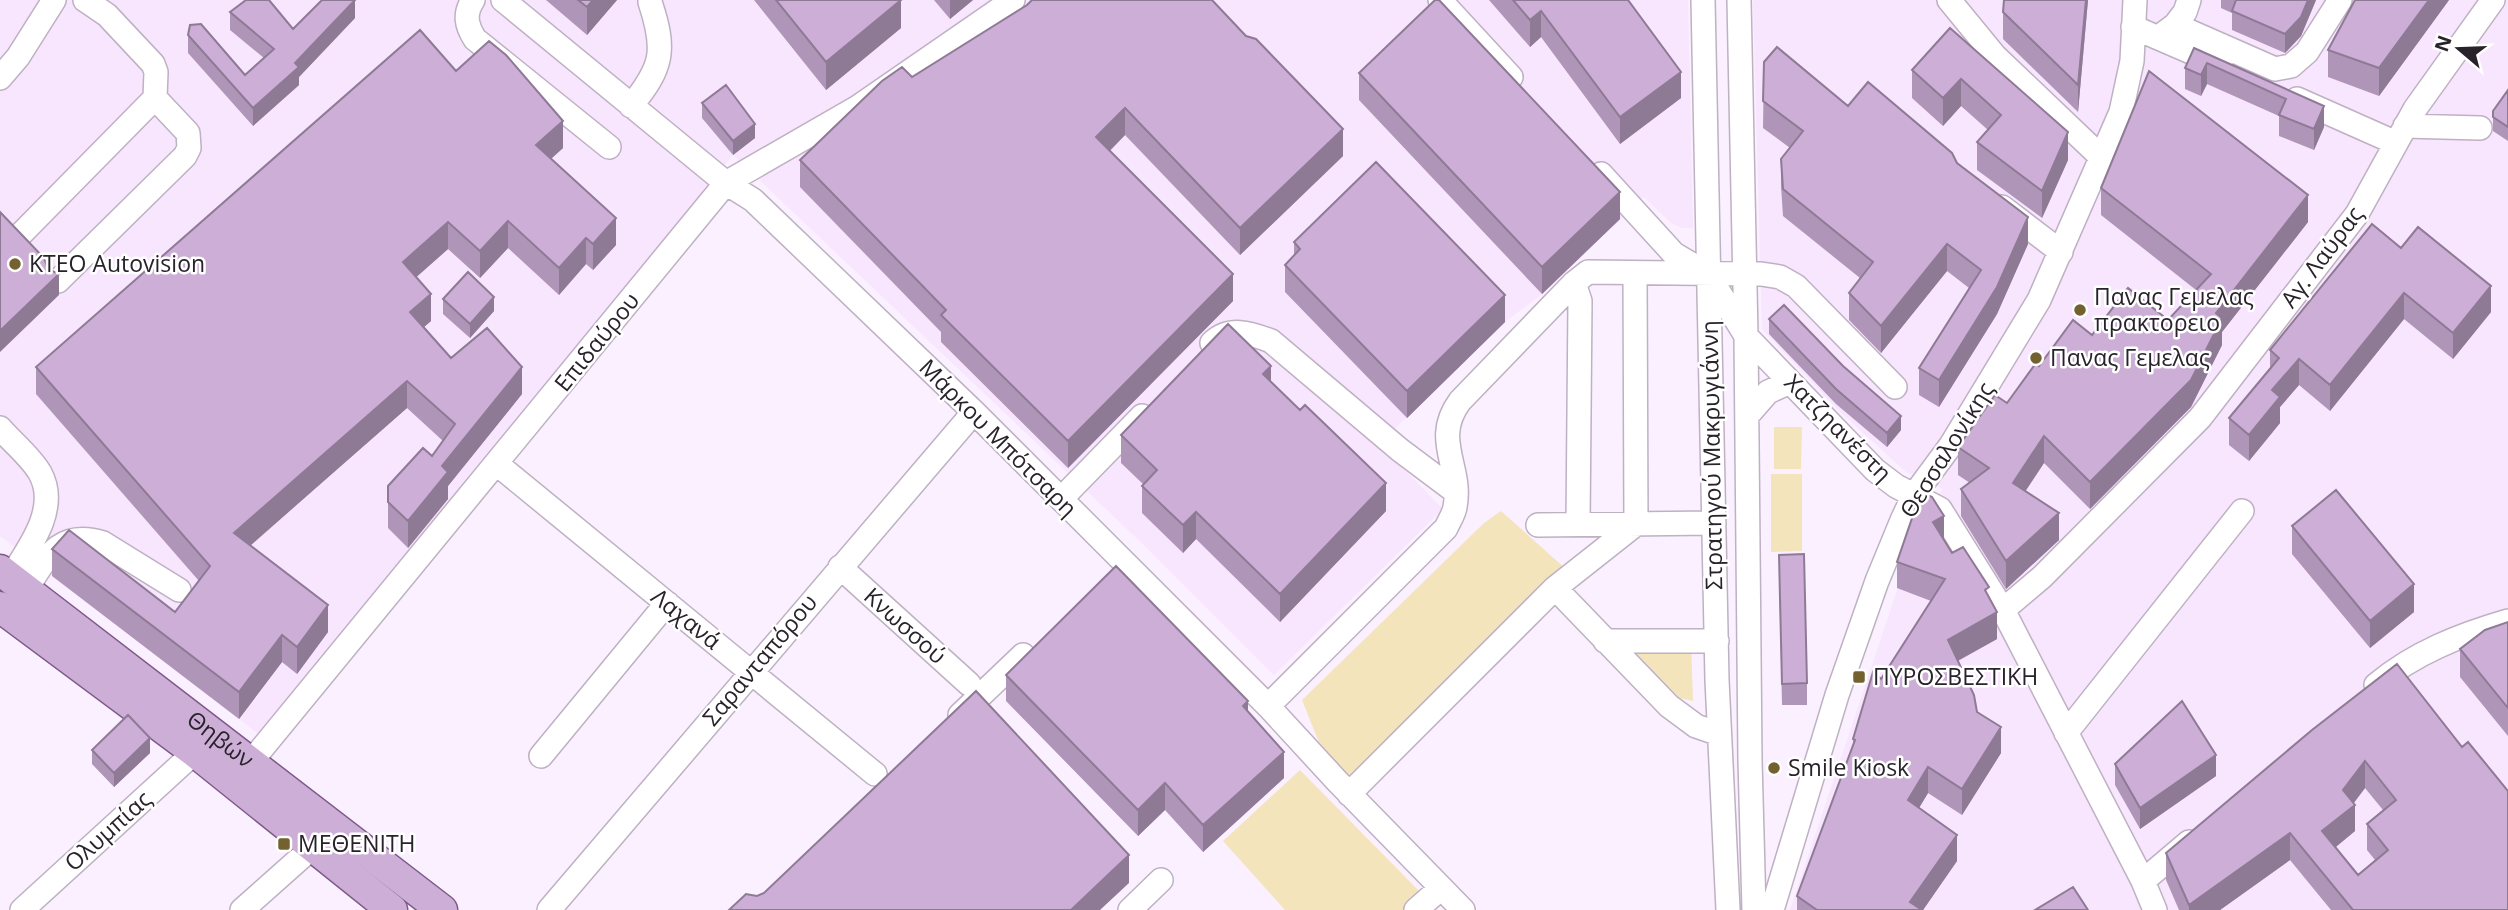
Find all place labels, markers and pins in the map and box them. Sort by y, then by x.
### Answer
place label: ΚΤΕΟ Autovision [29,247,205,279]
marker: ΚΤΕΟ Autovision [7,256,23,272]
place label: Πανας Γεμελας πρακτορειο [2094,280,2254,338]
marker: Πανας Γεμελας πρακτορειο [2072,302,2088,318]
place label: Πανας Γεμελας [2050,341,2210,373]
marker: Πανας Γεμελας [2028,350,2044,366]
place label: ΠΥΡΟΣΒΕΣΤΙΚΗ [1873,660,2038,692]
marker: ΠΥΡΟΣΒΕΣΤΙΚΗ [1851,669,1867,685]
place label: Smile Kiosk [1788,751,1909,783]
marker: Smile Kiosk [1766,760,1782,776]
place label: ΜΕΘΕΝΙΤΗ [298,827,416,859]
marker: ΜΕΘΕΝΙΤΗ [276,836,292,852]

